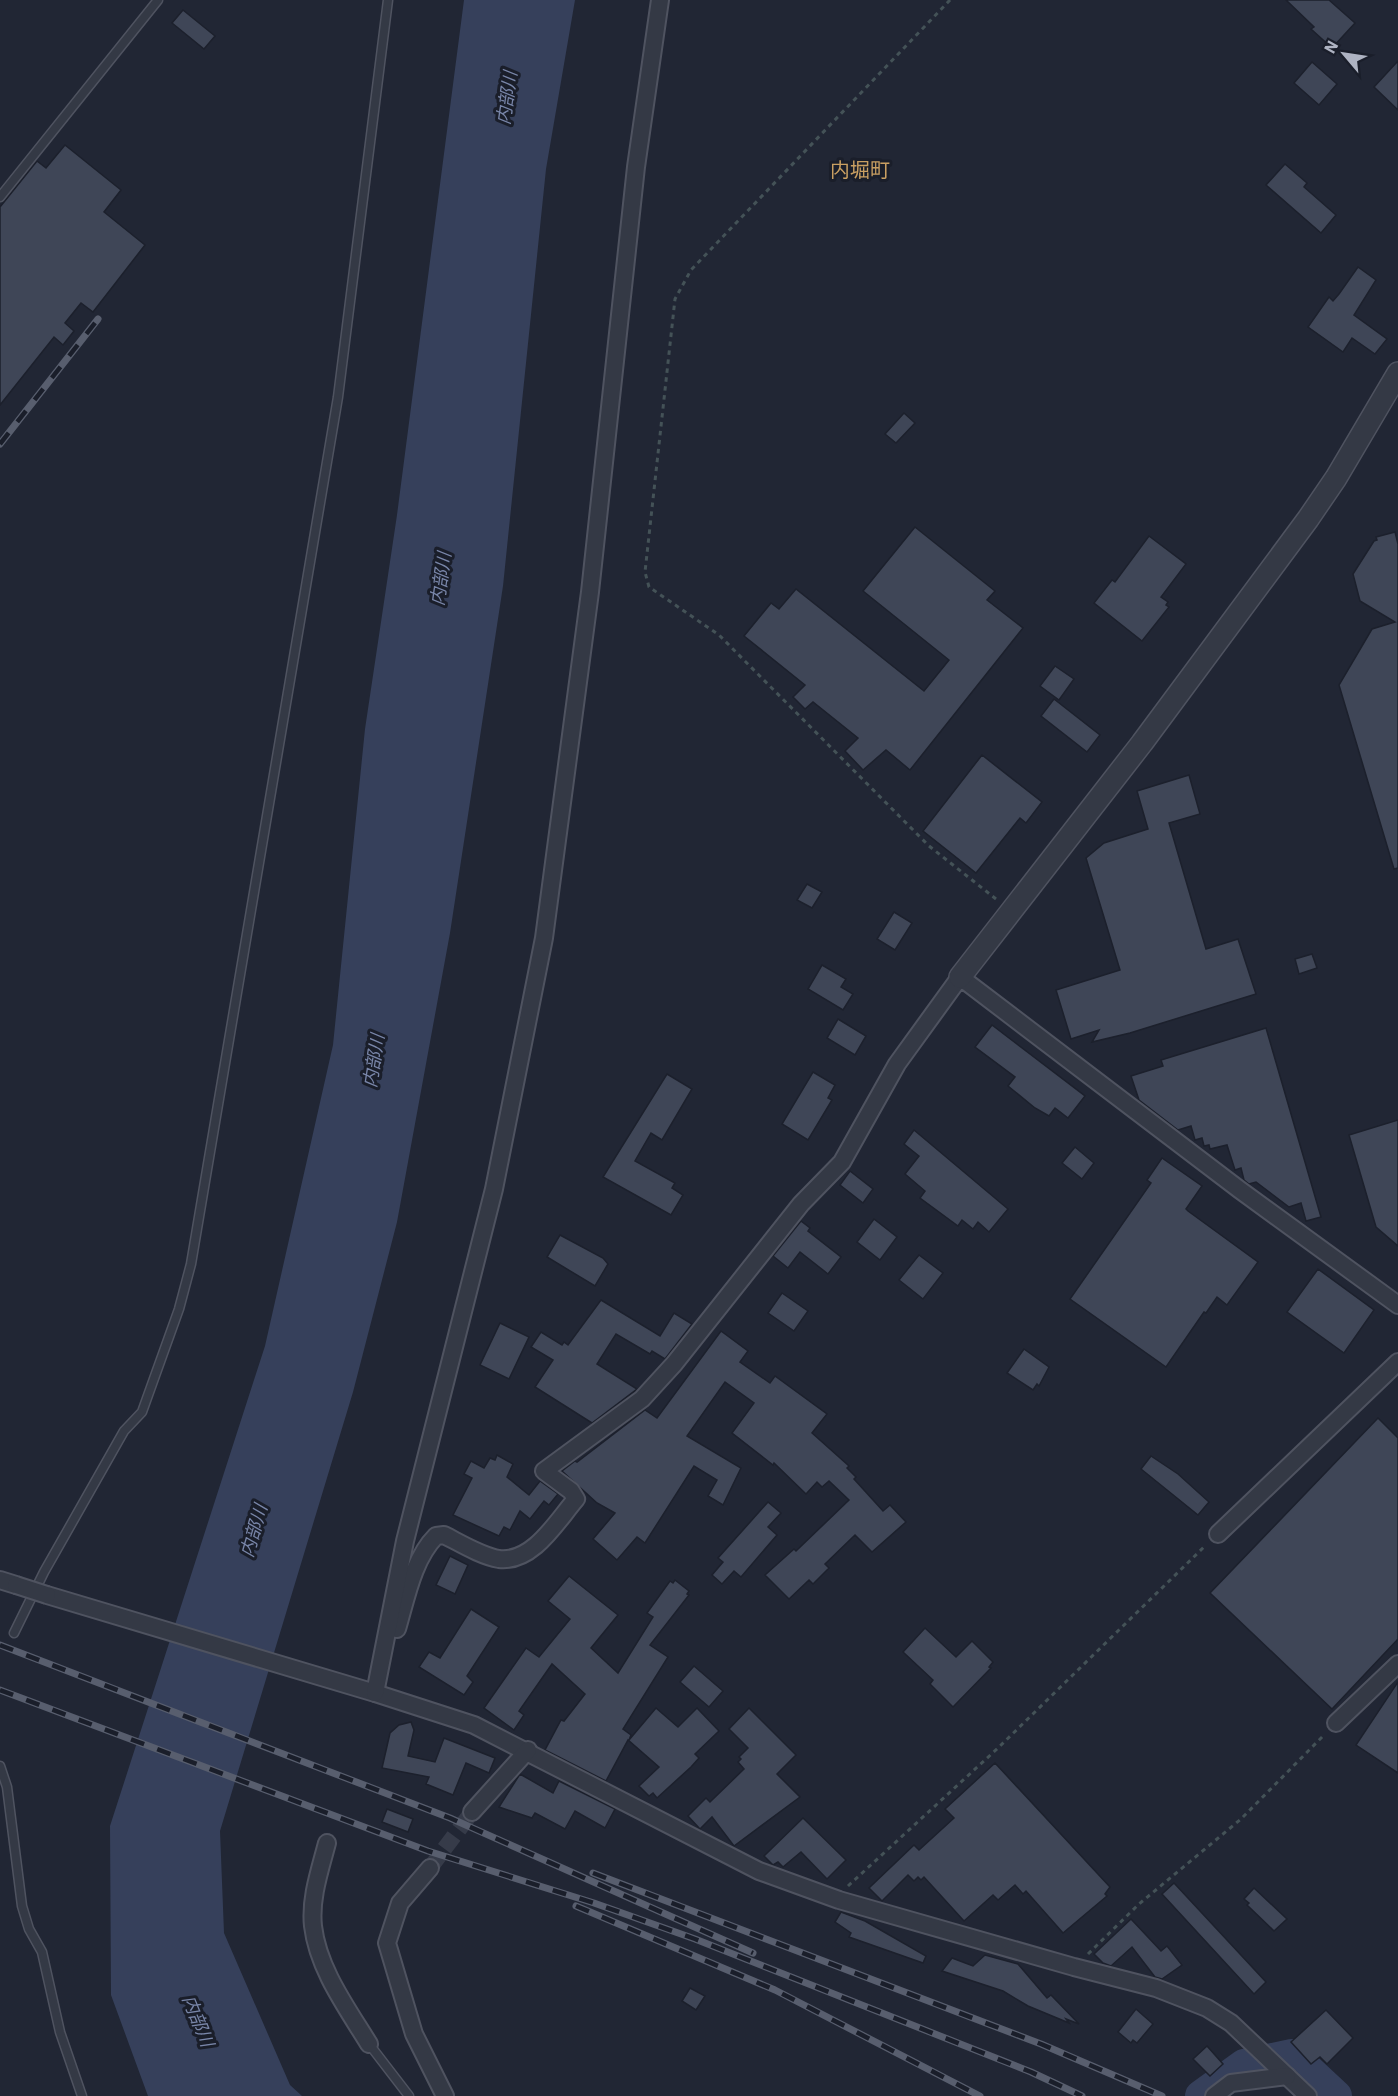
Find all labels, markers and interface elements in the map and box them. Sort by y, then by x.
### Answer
north arrow [1314,24,1374,84]
text: N [1319,37,1342,57]
water label: 内部川 [491,68,522,126]
district label: 内堀町 [830,156,890,183]
water label: 内部川 [425,549,456,607]
water label: 内部川 [358,1030,389,1089]
water label: 内部川 [235,1500,273,1560]
water label: 内部川 [178,1991,220,2052]

